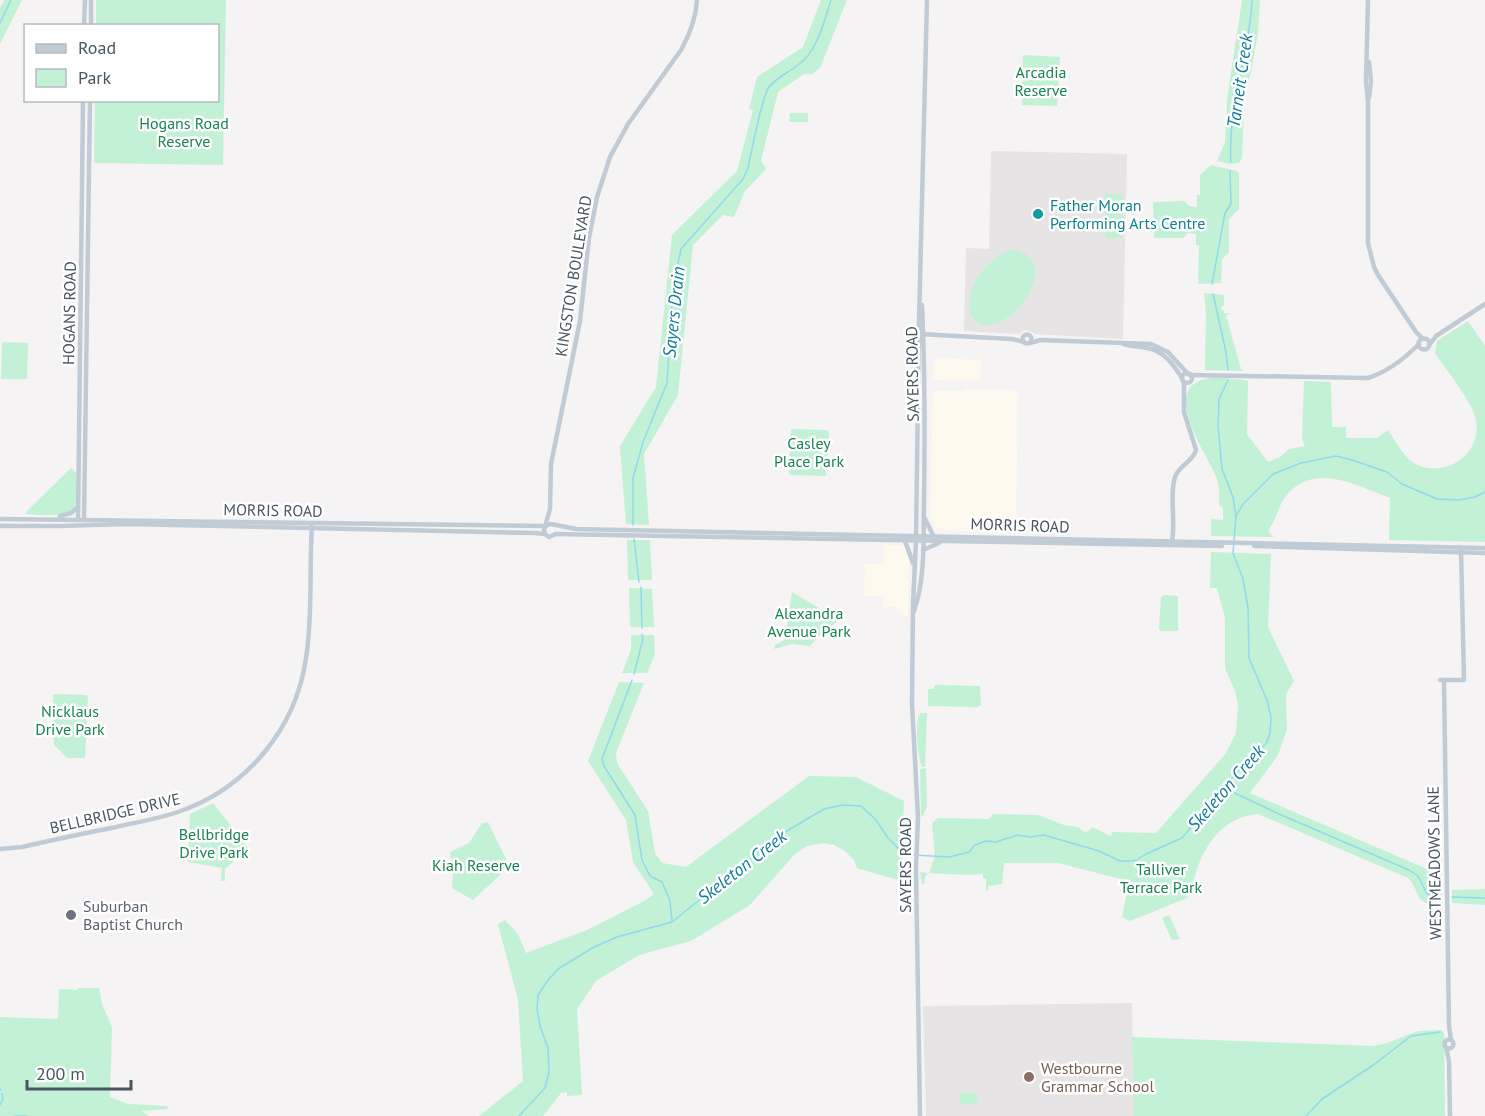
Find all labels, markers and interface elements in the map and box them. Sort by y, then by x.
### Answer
legend [24,24,219,102]
water label: Tarneit Creek [1222,31,1258,130]
text: Road [78,36,116,59]
park label: Arcadia Reserve [1015,62,1067,100]
text: Park [78,66,111,89]
park label: Hogans Road Reserve [139,113,229,151]
street label: KINGSTON BOULEVARD [550,194,596,358]
place label: Father Moran Performing Arts Centre [1050,195,1205,233]
marker: Father Moran Performing Arts Centre [1031,207,1045,221]
street label: HOGANS ROAD [58,261,80,365]
water label: Sayers Drain [657,265,690,359]
street label: SAYERS ROAD [901,326,923,422]
park label: Casley Place Park [774,433,844,471]
street label: MORRIS ROAD [223,499,323,521]
street label: MORRIS ROAD [970,513,1070,537]
park label: Alexandra Avenue Park [767,603,851,641]
park label: Nicklaus Drive Park [35,701,105,739]
water label: Skeleton Creek [1182,739,1270,836]
street label: WESTMEADOWS LANE [1423,786,1445,940]
street label: BELLBRIDGE DRIVE [48,788,182,838]
street label: SAYERS ROAD [895,817,915,913]
park label: Bellbridge Drive Park [179,824,249,862]
water label: Skeleton Creek [692,824,792,909]
park label: Kiah Reserve [432,855,520,875]
park label: Talliver Terrace Park [1120,859,1203,897]
place label: Suburban Baptist Church [83,896,183,934]
marker: Suburban Baptist Church [64,908,78,922]
scale bar [27,1053,130,1091]
place label: Westbourne Grammar School [1041,1058,1154,1096]
text: 200 m [36,1062,85,1085]
marker: Westbourne Grammar School [1022,1070,1036,1084]

